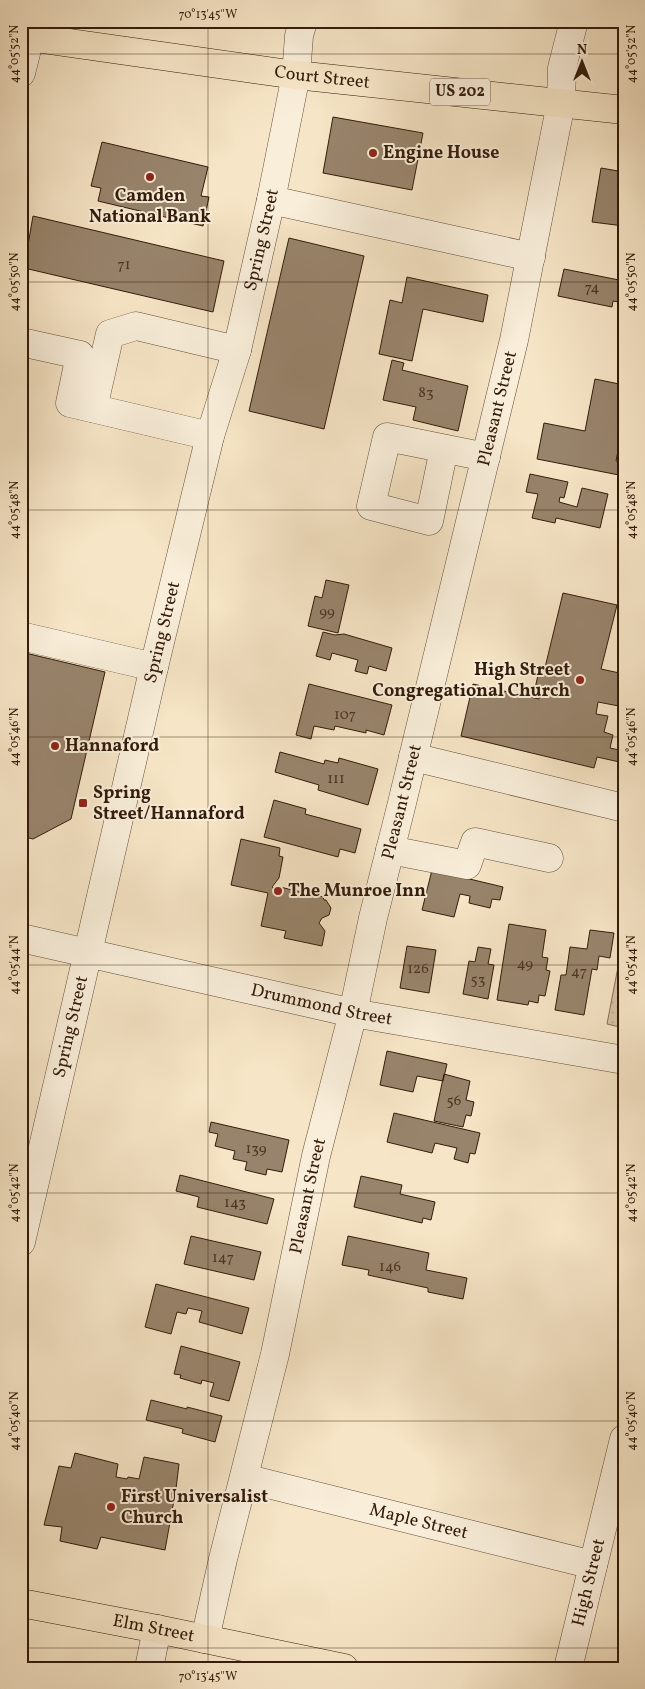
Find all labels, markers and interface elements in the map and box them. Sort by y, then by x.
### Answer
text: 70°13'45"W [179,7,237,23]
text: 44°05'52"N [7,25,23,83]
text: 44°05'52"N [624,25,640,83]
north arrow [558,38,608,88]
text: N [577,41,587,60]
street label: Court Street [273,60,371,95]
road number: US 202 [430,78,490,105]
place label: Engine House [383,141,500,166]
marker: Engine House [367,147,379,159]
marker: Camden National Bank [144,171,156,183]
place label: Camden National Bank [89,184,211,230]
street label: Spring Street [238,187,285,293]
text: 44°05'50"N [7,252,23,311]
text: 44°05'50"N [624,252,640,311]
house number: 71 [117,255,131,276]
house number: 74 [585,278,599,299]
street label: Pleasant Street [471,348,523,469]
house number: 83 [418,383,434,404]
text: 44°05'48"N [7,481,23,539]
text: 44°05'48"N [624,481,640,539]
street label: Spring Street [138,579,187,686]
house number: 99 [319,602,335,623]
place label: High Street Congregational Church [372,658,570,704]
marker: High Street Congregational Church [574,674,586,686]
house number: 107 [334,705,356,726]
text: 44°05'46"N [7,708,23,766]
text: 44°05'46"N [624,708,640,766]
place label: Hannaford [65,734,159,759]
marker: Hannaford [49,740,61,752]
street label: Pleasant Street [376,742,428,862]
house number: 111 [327,769,345,790]
place label: Spring Street/Hannaford [93,781,245,827]
marker: Spring Street/Hannaford [77,797,89,809]
place label: The Munroe Inn [288,879,426,904]
marker: The Munroe Inn [272,885,284,897]
text: 44°05'44"N [7,935,23,995]
text: 44°05'44"N [624,935,640,995]
house number: 49 [517,954,533,975]
house number: 126 [407,959,429,980]
house number: 47 [571,962,587,983]
house number: 53 [471,970,485,991]
street label: Spring Street [47,973,95,1080]
street label: Drummond Street [248,978,394,1032]
house number: 56 [447,1091,461,1112]
street label: Pleasant Street [284,1135,333,1256]
house number: 139 [245,1139,267,1160]
text: 44°05'42"N [7,1163,23,1222]
text: 44°05'42"N [624,1163,640,1222]
house number: 143 [224,1193,246,1214]
house number: 147 [212,1248,234,1269]
house number: 146 [379,1257,401,1278]
text: 44°05'40"N [7,1391,23,1451]
text: 44°05'40"N [624,1391,640,1451]
place label: First Universalist Church [121,1485,268,1531]
street label: Maple Street [367,1497,471,1546]
marker: First Universalist Church [105,1501,117,1513]
street label: High Street [566,1536,612,1629]
street label: Elm Street [110,1608,197,1649]
text: 70°13'45"W [179,1669,237,1685]

